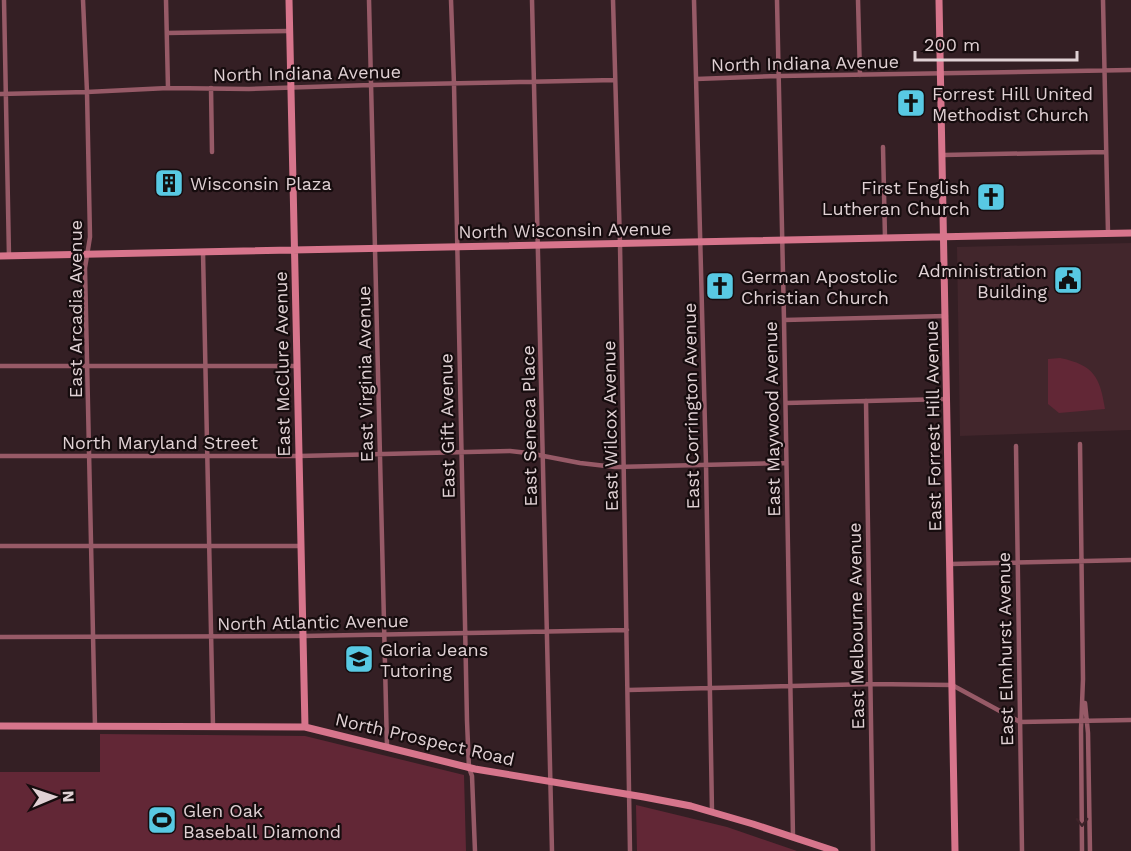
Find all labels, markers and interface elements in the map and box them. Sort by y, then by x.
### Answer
scale bar [915,24,1077,62]
text: 200 m [924,34,980,55]
street label: North Indiana Avenue [711,51,899,75]
street label: North Indiana Avenue [213,61,401,85]
place label: Forrest Hill United Methodist Church [932,83,1093,125]
church icon: Forrest Hill United Methodist Church [895,87,927,119]
building icon: Wisconsin Plaza [153,167,185,199]
place label: Wisconsin Plaza [190,173,332,194]
place label: First English Lutheran Church [822,177,970,219]
church icon: First English Lutheran Church [975,181,1007,213]
street label: North Wisconsin Avenue [458,218,672,242]
street label: East Arcadia Avenue [65,220,86,398]
place label: Administration Building [918,260,1047,302]
public building icon: Administration Building [1052,264,1084,296]
place label: German Apostolic Christian Church [741,266,898,308]
church icon: German Apostolic Christian Church [704,270,736,302]
street label: East McClure Avenue [270,271,294,457]
street label: East Virginia Avenue [353,285,377,463]
street label: East Corrington Avenue [679,302,703,510]
street label: East Forrest Hill Avenue [921,320,945,532]
street label: East Maywood Avenue [760,321,784,517]
street label: East Wilcox Avenue [598,340,622,512]
street label: East Seneca Place [517,345,541,507]
street label: East Gift Avenue [435,353,459,499]
street label: North Maryland Street [62,432,258,453]
street label: East Melbourne Avenue [844,522,868,730]
street label: East Elmhurst Avenue [993,552,1017,746]
street label: North Atlantic Avenue [217,610,409,634]
place label: Gloria Jeans Tutoring [380,639,488,681]
school or university icon: Gloria Jeans Tutoring [343,643,375,675]
street label: North Prospect Road [333,708,517,770]
north arrow [24,767,84,827]
text: N [59,790,78,803]
place label: Glen Oak Baseball Diamond [183,800,341,842]
sports icon: Glen Oak Baseball Diamond [146,804,178,836]
one-way arrow [1076,817,1088,826]

